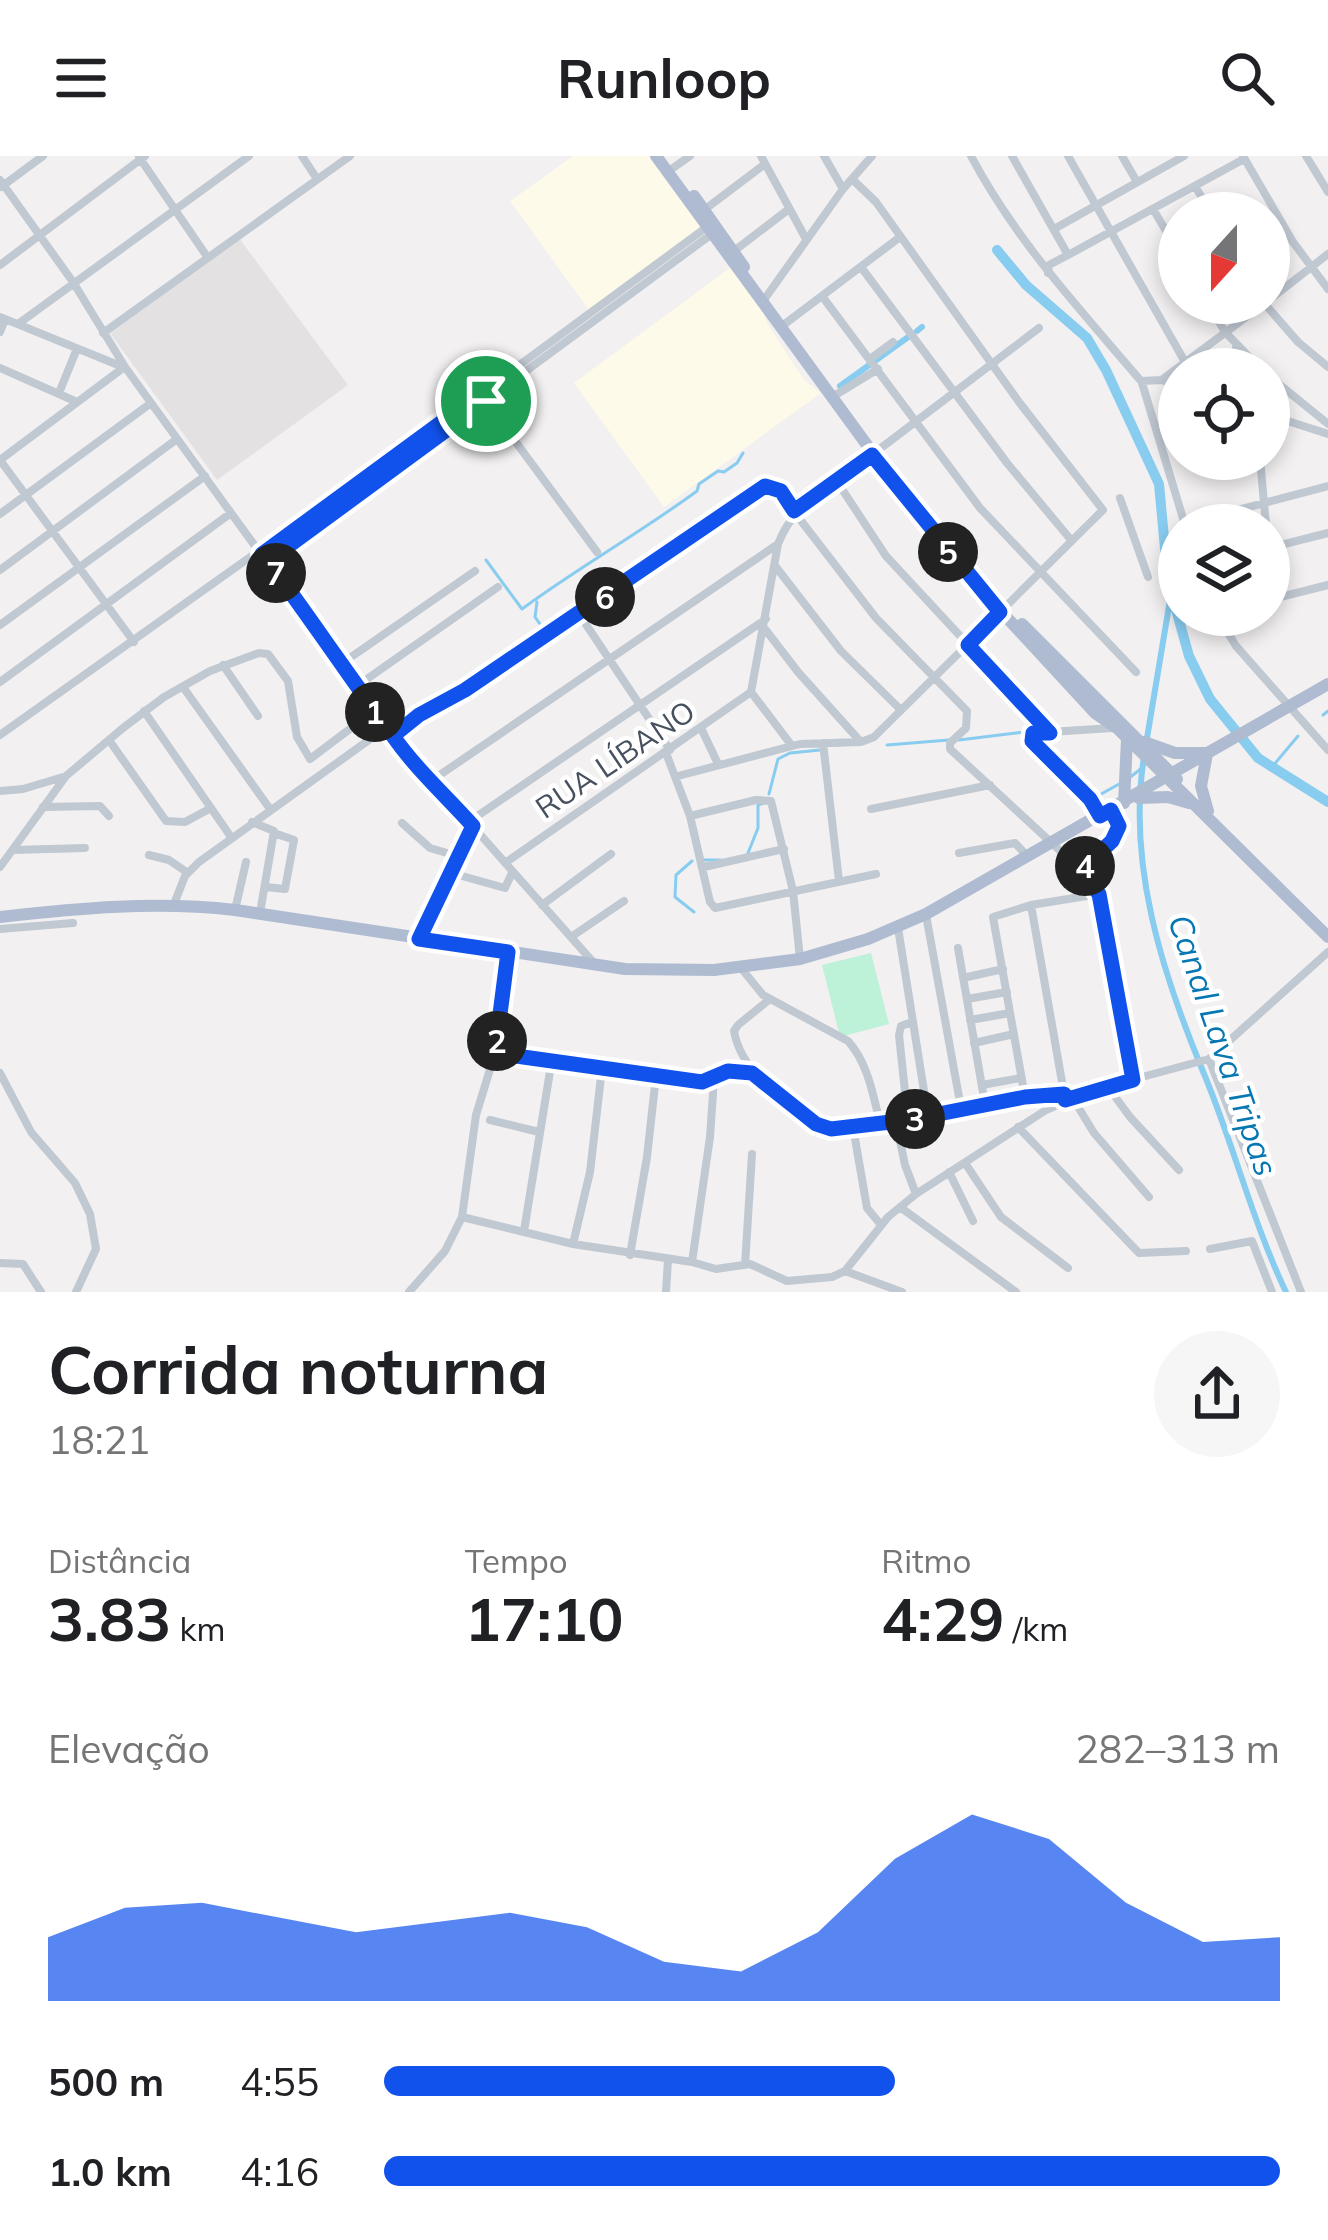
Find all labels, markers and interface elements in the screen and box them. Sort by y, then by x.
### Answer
text: Runloop [557,44,771,112]
icon: menu [48,45,114,111]
icon: search [1214,45,1280,111]
north arrow [1158,192,1290,324]
map controls [1158,192,1290,636]
button: locate [1158,348,1290,480]
pin [435,350,537,452]
icon: arrive [453,368,519,434]
button: layers [1158,504,1290,636]
pin: 5 [918,522,978,582]
text: 5 [938,531,958,572]
pin: 7 [246,543,306,603]
text: 7 [266,552,286,593]
pin: 6 [575,567,635,627]
text: 6 [595,576,615,617]
pin: 1 [345,682,405,742]
text: 1 [365,691,385,732]
street label: RUA LÍBANO [528,692,702,826]
pin: 4 [1055,836,1115,896]
text: 4 [1075,845,1095,886]
water label: Canal Lava Tripas [1160,909,1288,1181]
pin: 2 [467,1011,527,1071]
text: 2 [487,1020,507,1061]
pin: 3 [885,1089,945,1149]
text: 3 [905,1098,925,1139]
text: Corrida noturna [48,1328,549,1411]
button: share [1154,1331,1280,1457]
text: 18:21 [48,1415,151,1464]
text: Distância [48,1540,191,1581]
text: Tempo [465,1540,568,1581]
text: Ritmo [881,1540,971,1581]
text: 3.83 [48,1581,171,1656]
text: 17:10 [465,1581,624,1656]
text: 4:29 [881,1581,1004,1656]
text: km [171,1608,225,1649]
text: /km [1004,1608,1068,1649]
text: Elevação [48,1724,210,1773]
text: 282–313 m [1075,1724,1280,1773]
text: 500 m [48,2057,164,2106]
text: 4:55 [240,2057,319,2106]
text: 1.0 km [48,2147,172,2196]
text: 4:16 [240,2147,319,2196]

